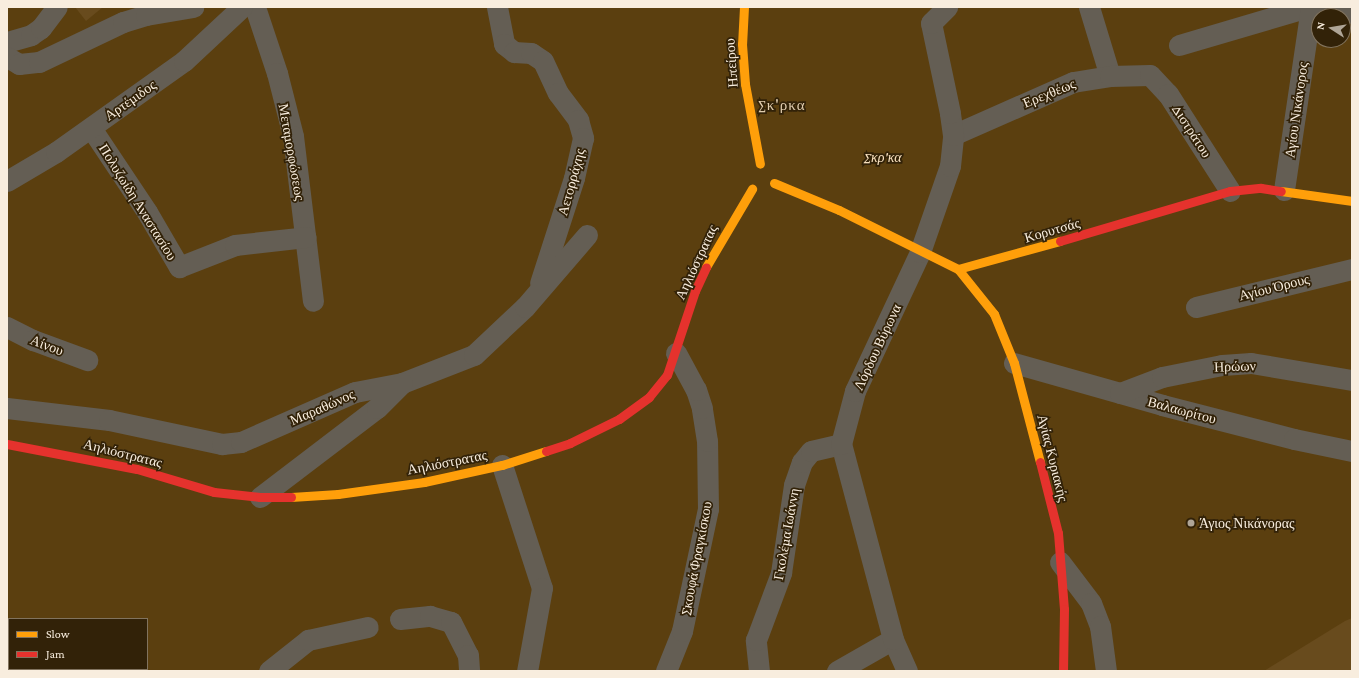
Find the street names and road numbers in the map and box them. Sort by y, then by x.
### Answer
street label: Ηπείρου [721,38,741,88]
street label: Αγίου Νικάνορος [1281,61,1311,159]
street label: Ερεχθέως [1020,75,1078,111]
street label: Αρτέμιδος [101,76,159,124]
street label: Διστράτου [1169,101,1215,161]
street label: Μεταμορφώσεως [275,102,309,202]
street label: Πολυζωίδη Αναστασίου [95,141,181,263]
street label: Αετορράχης [554,147,588,217]
street label: Κορυτσάς [1022,214,1082,246]
street label: Αηλιόστρατας [671,222,721,302]
street label: Αγίου Όρους [1237,270,1311,304]
street label: Λόρδου Βύρωνα [850,301,904,393]
street label: Αίνου [28,331,66,359]
street label: Ηρώων [1214,357,1256,375]
street label: Μαραθώνος [287,385,357,429]
street label: Βαλαωρίτου [1146,393,1218,427]
street label: Αγίας Κυριακής [1034,412,1072,504]
street label: Αηλιόστρατας [82,435,164,471]
street label: Αηλιόστρατας [406,446,488,478]
street label: Γκολέμα Ιωάννη [770,487,802,581]
street label: Σκουφά Φραγκίσκου [677,500,715,616]

